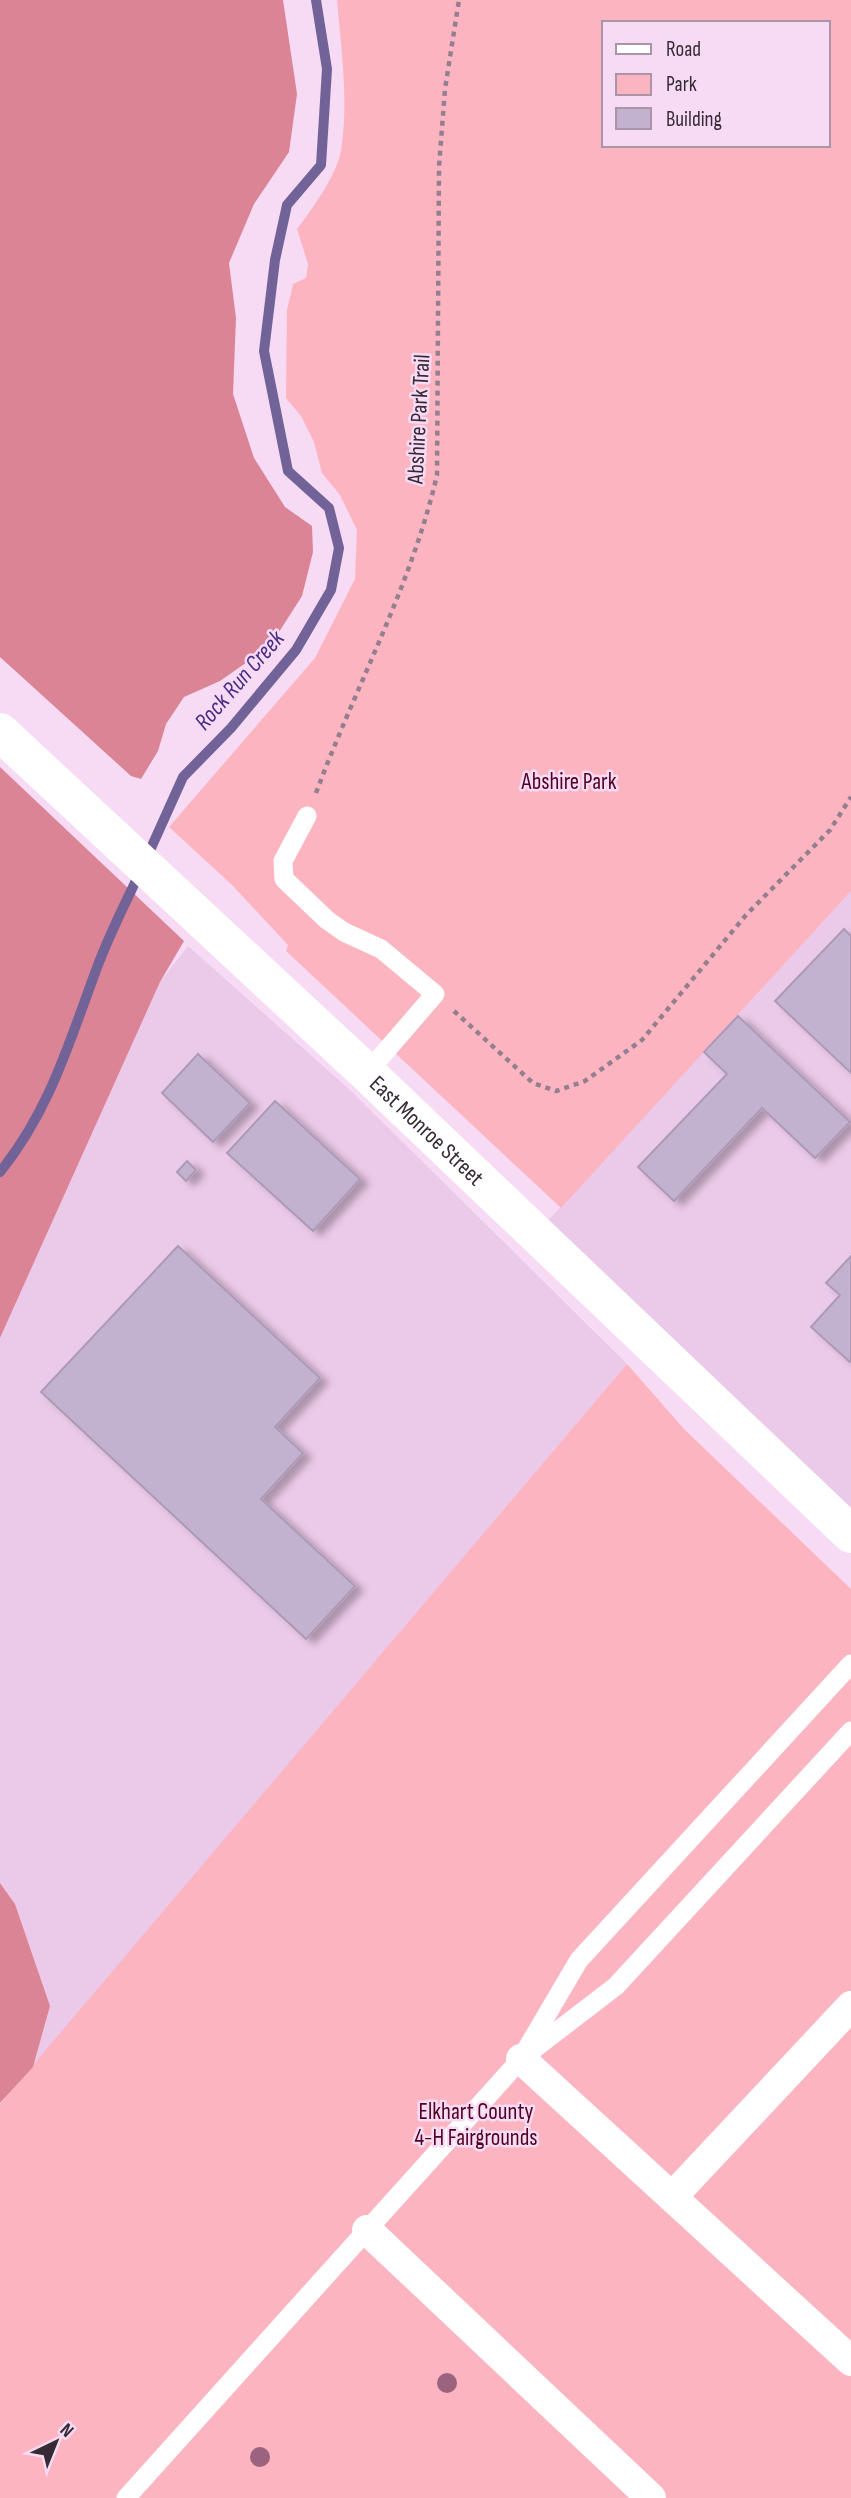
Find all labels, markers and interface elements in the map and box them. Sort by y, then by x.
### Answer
legend [602,21,830,147]
text: Road [666,37,701,62]
text: Park [666,72,697,97]
text: Building [666,107,722,132]
street label: Abshire Park Trail [402,354,436,486]
water label: Rock Run Creek [188,624,291,736]
park label: Abshire Park [521,768,617,796]
street label: East Monroe Street [363,1070,489,1192]
park label: Elkhart County 4-H Fairgrounds [414,2098,538,2152]
north arrow [21,2407,91,2477]
text: N [55,2419,78,2443]

